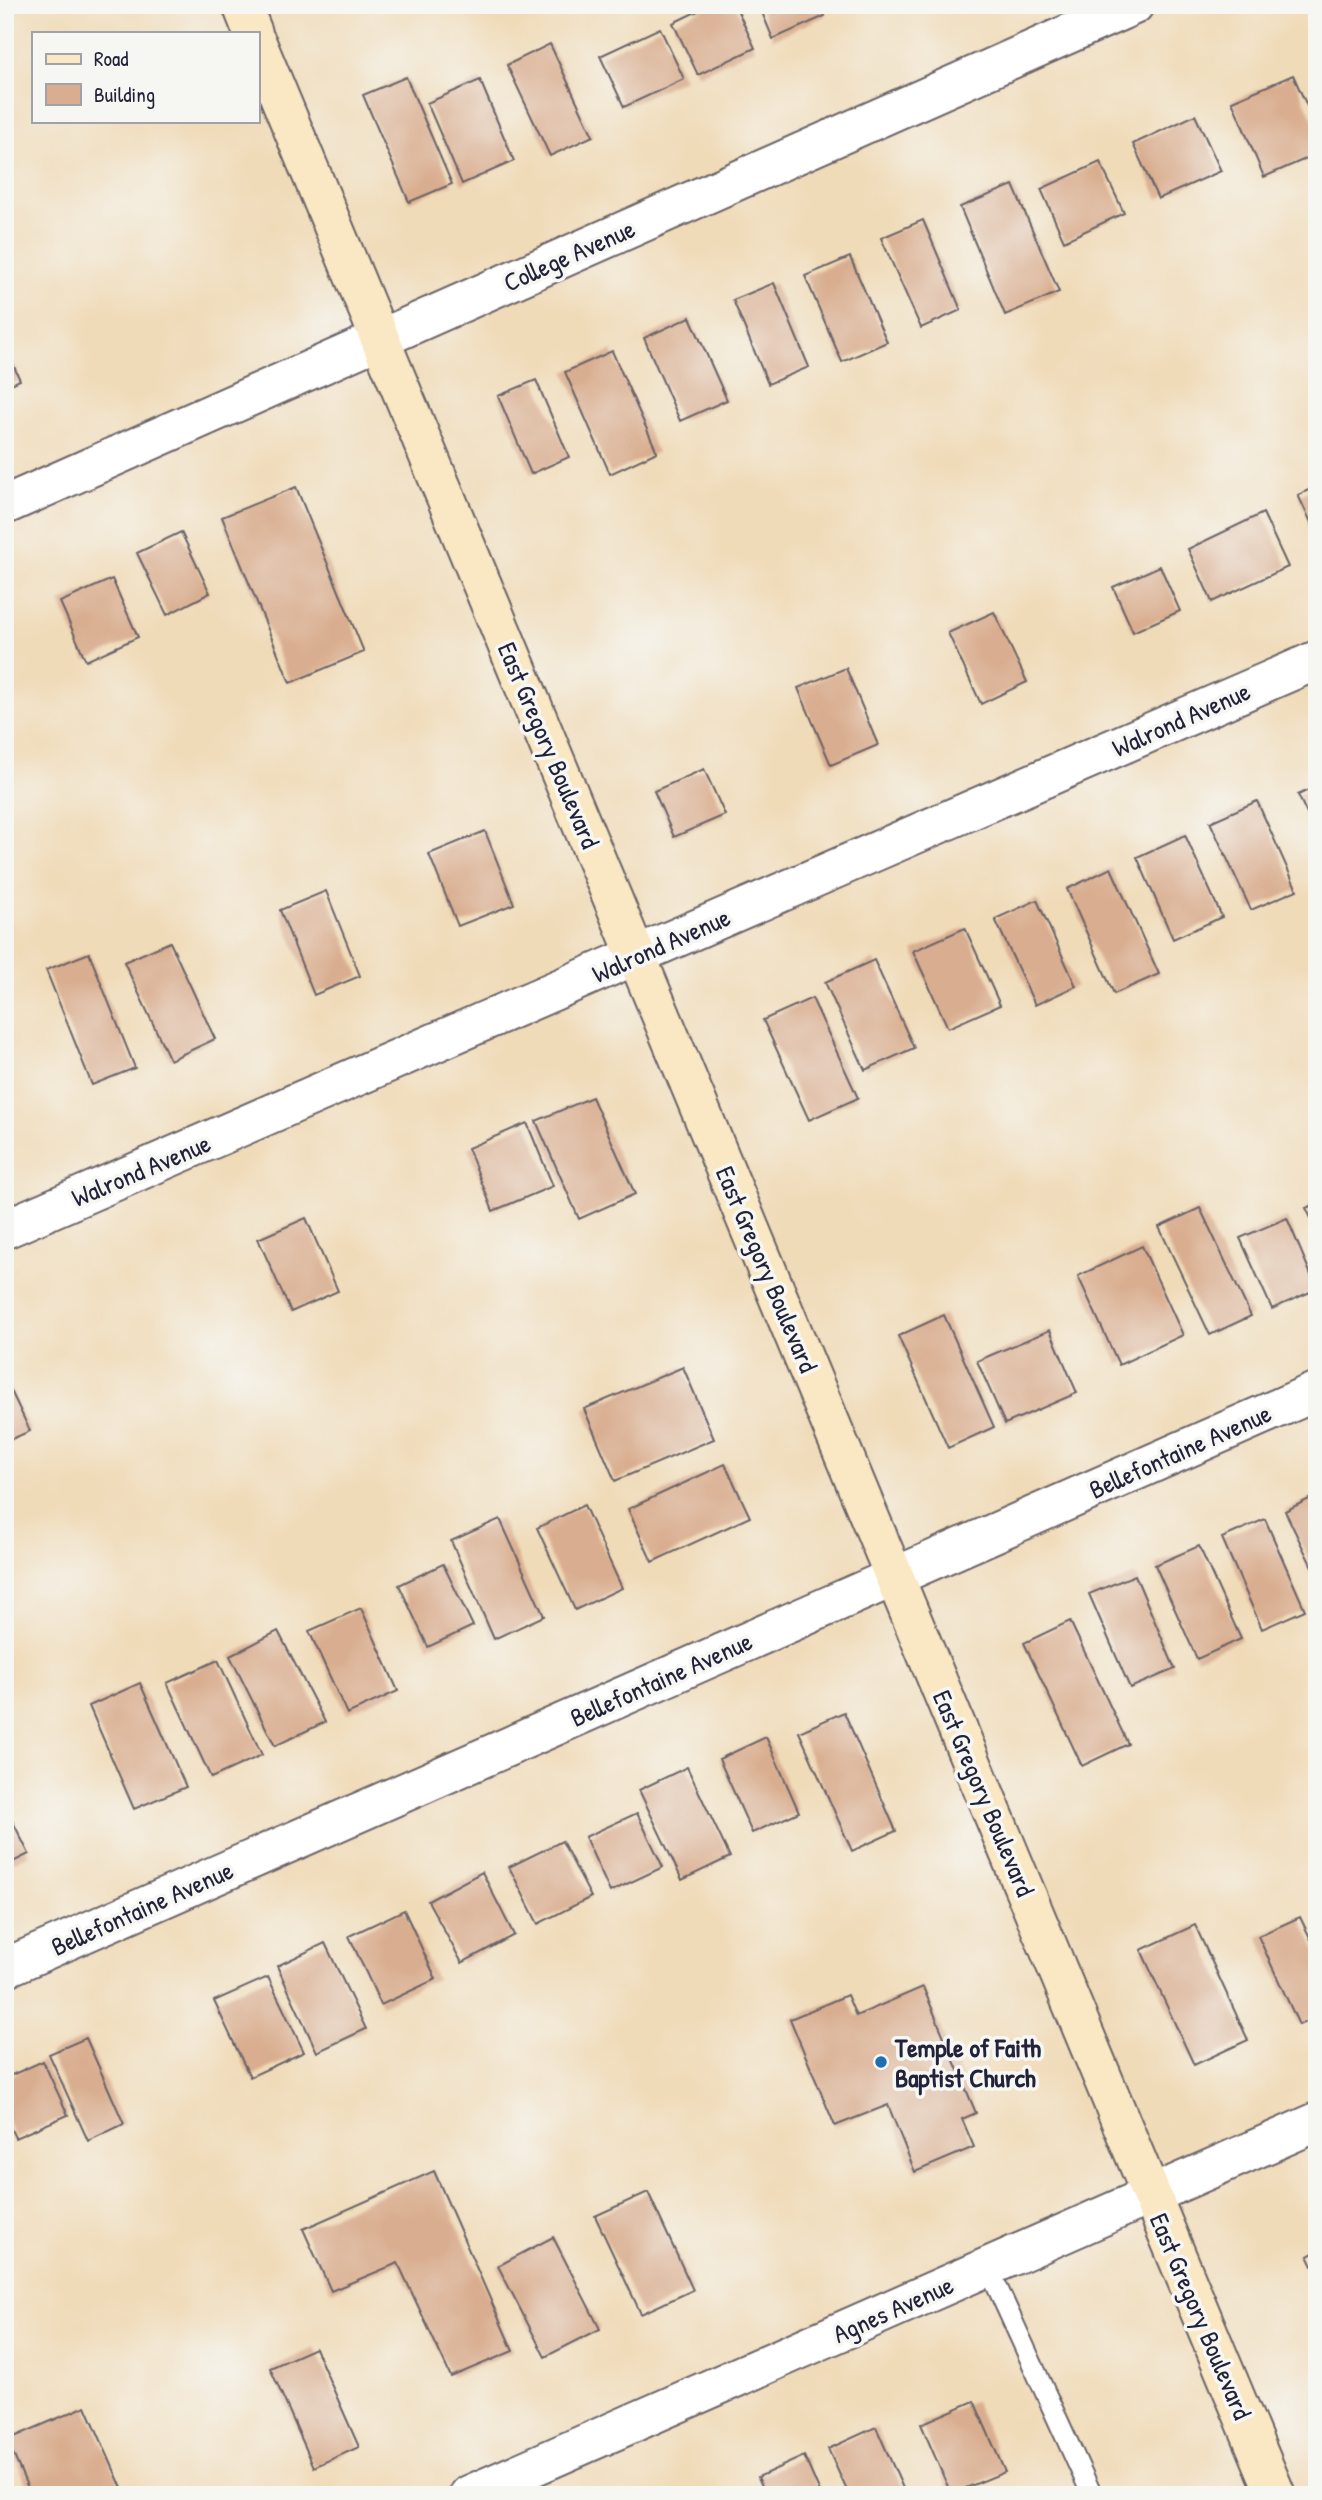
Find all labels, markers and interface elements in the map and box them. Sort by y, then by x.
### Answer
legend [32,32,259,122]
text: Road [94,44,128,73]
text: Building [94,80,155,109]
street label: College Avenue [498,211,640,299]
street label: East Gregory Boulevard [490,637,608,853]
street label: Walrond Avenue [1107,673,1255,765]
street label: Walrond Avenue [587,899,735,991]
street label: Walrond Avenue [66,1125,216,1215]
street label: East Gregory Boulevard [708,1161,826,1377]
street label: Bellefontaine Avenue [1084,1395,1276,1507]
street label: Bellefontaine Avenue [565,1623,757,1735]
street label: East Gregory Boulevard [925,1685,1043,1901]
street label: Bellefontaine Avenue [46,1852,238,1964]
place label: Temple of Faith Baptist Church [894,2030,1041,2096]
marker: Temple of Faith Baptist Church [873,2054,889,2070]
street label: East Gregory Boulevard [1142,2208,1260,2424]
street label: Agnes Avenue [827,2267,959,2351]

